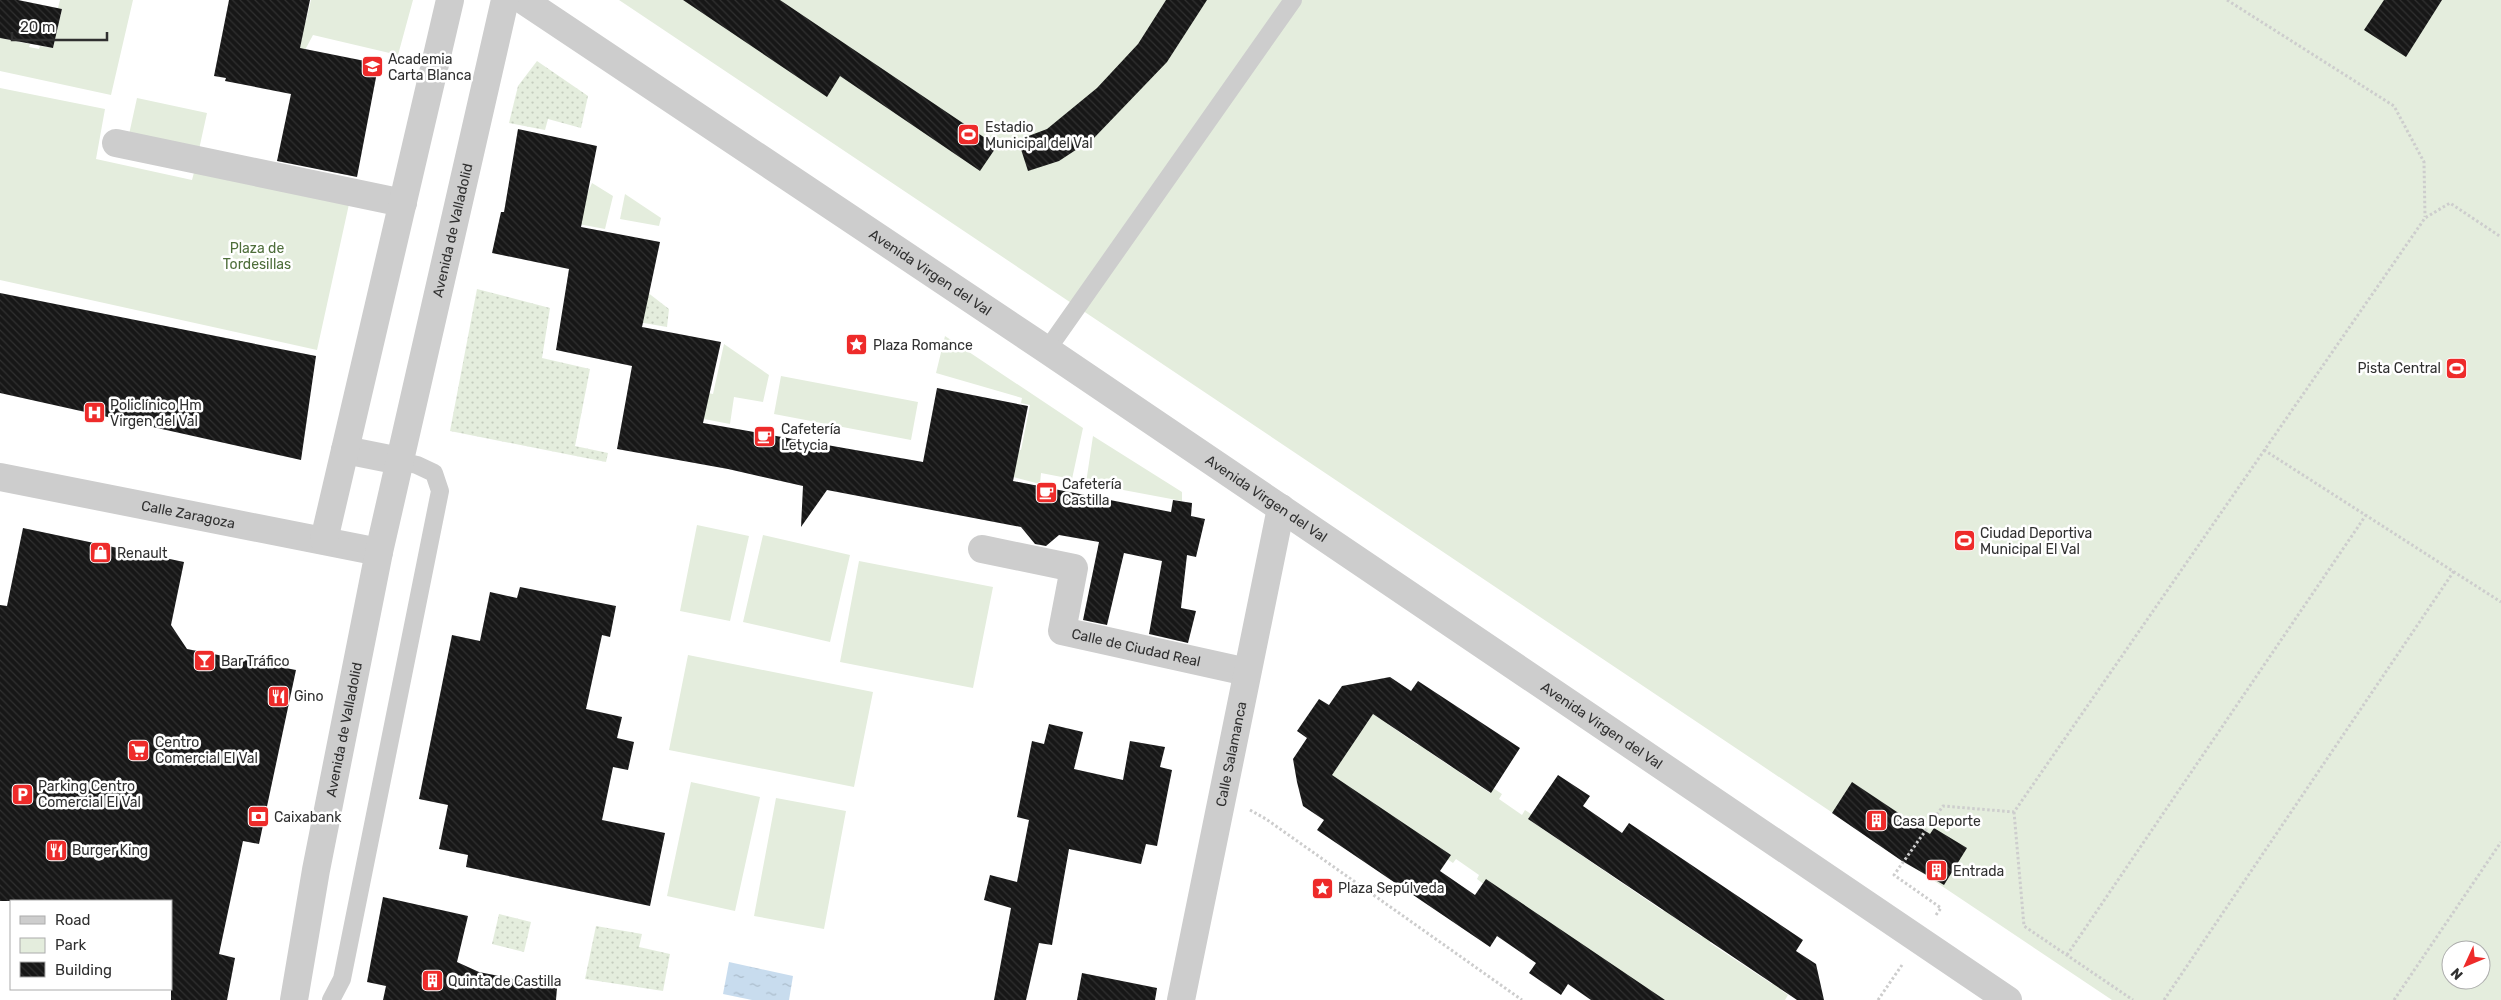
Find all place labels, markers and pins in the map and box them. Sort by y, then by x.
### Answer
place label: Academia Carta Blanca [388,51,471,84]
school or university icon: Academia Carta Blanca [360,55,384,79]
place label: Estadio Municipal del Val [985,119,1093,152]
sports icon: Estadio Municipal del Val [957,123,981,147]
place icon: Plaza Romance [845,333,869,357]
place label: Plaza Romance [873,337,973,354]
sports icon: Pista Central [2445,356,2469,380]
place label: Pista Central [2358,360,2441,377]
place label: Policlínico Hm Virgen del Val [110,397,202,430]
hospital icon: Policlínico Hm Virgen del Val [82,401,106,425]
place label: Cafetería Letycia [781,421,841,454]
cafe icon: Cafetería Letycia [753,425,777,449]
place label: Cafetería Castilla [1062,476,1122,509]
cafe icon: Cafetería Castilla [1034,480,1058,504]
place label: Ciudad Deportiva Municipal El Val [1980,525,2092,558]
sports icon: Ciudad Deportiva Municipal El Val [1952,529,1976,553]
shop icon: Renault [89,541,113,565]
place label: Renault [117,545,168,562]
bar icon: Bar Tráfico [193,649,217,673]
place label: Bar Tráfico [221,653,289,670]
restaurant icon: Gino [266,684,290,708]
place label: Gino [294,688,323,705]
place label: Centro Comercial El Val [155,734,258,767]
supermarket icon: Centro Comercial El Val [127,738,151,762]
place label: Parking Centro Comercial El Val [38,778,141,811]
parking icon: Parking Centro Comercial El Val [10,782,34,806]
bank icon: Caixabank [246,805,270,829]
place label: Caixabank [274,809,342,826]
building icon: Casa Deporte [1865,809,1889,833]
place label: Casa Deporte [1893,813,1981,830]
restaurant icon: Burger King [44,838,68,862]
place label: Burger King [72,842,148,859]
building icon: Entrada [1925,859,1949,883]
place label: Entrada [1953,863,2004,880]
place icon: Plaza Sepúlveda [1310,876,1334,900]
place label: Plaza Sepúlveda [1338,880,1445,897]
building icon: Quinta de Castilla [420,969,444,993]
place label: Quinta de Castilla [448,973,561,990]

